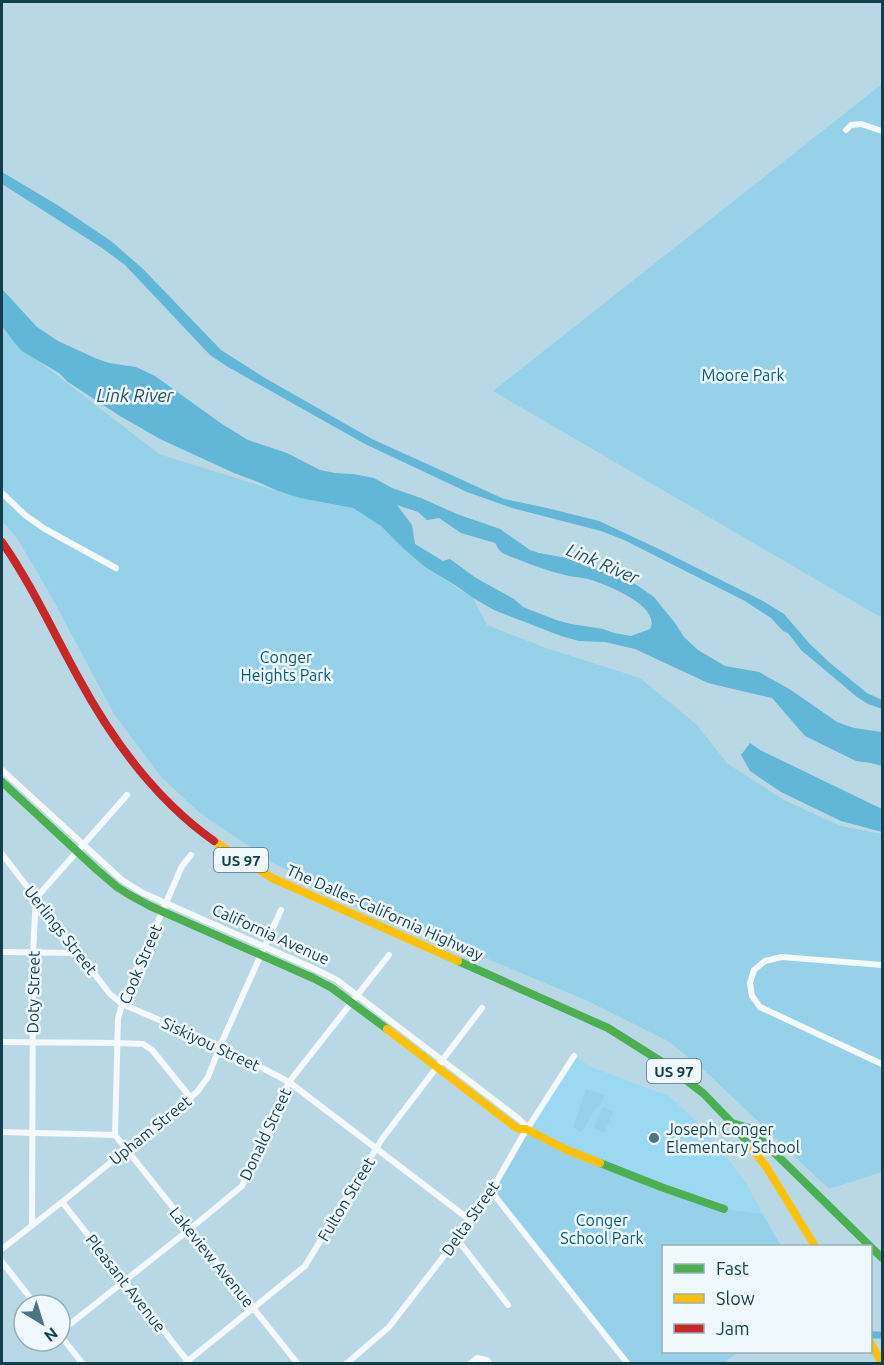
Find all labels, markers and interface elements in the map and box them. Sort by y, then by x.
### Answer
park label: Moore Park [702,366,784,384]
water label: Link River [97,385,175,405]
water label: Link River [564,539,643,588]
park label: Conger Heights Park [241,648,331,684]
road number: US 97 [214,848,268,872]
street label: The Dalles-California Highway [284,860,486,964]
street label: Uerlings Street [21,882,102,978]
street label: California Avenue [210,900,332,968]
street label: Cook Street [115,921,165,1007]
street label: Doty Street [23,950,43,1034]
street label: Siskiyou Street [159,1014,263,1075]
road number: US 97 [647,1059,701,1083]
street label: Donald Street [236,1084,295,1183]
street label: Upham Street [106,1091,195,1168]
place label: Joseph Conger Elementary School [666,1120,800,1156]
marker: Joseph Conger Elementary School [647,1131,661,1145]
street label: Fulton Street [314,1153,378,1244]
street label: Delta Street [438,1177,503,1259]
street label: Lakeview Avenue [166,1203,258,1311]
park label: Conger School Park [560,1211,644,1247]
street label: Pleasant Avenue [82,1231,170,1335]
legend [662,1245,872,1353]
text: Fast [716,1258,749,1278]
text: Slow [716,1288,755,1308]
north arrow [12,1293,72,1353]
text: Jam [716,1318,750,1338]
text: N [41,1324,61,1346]

